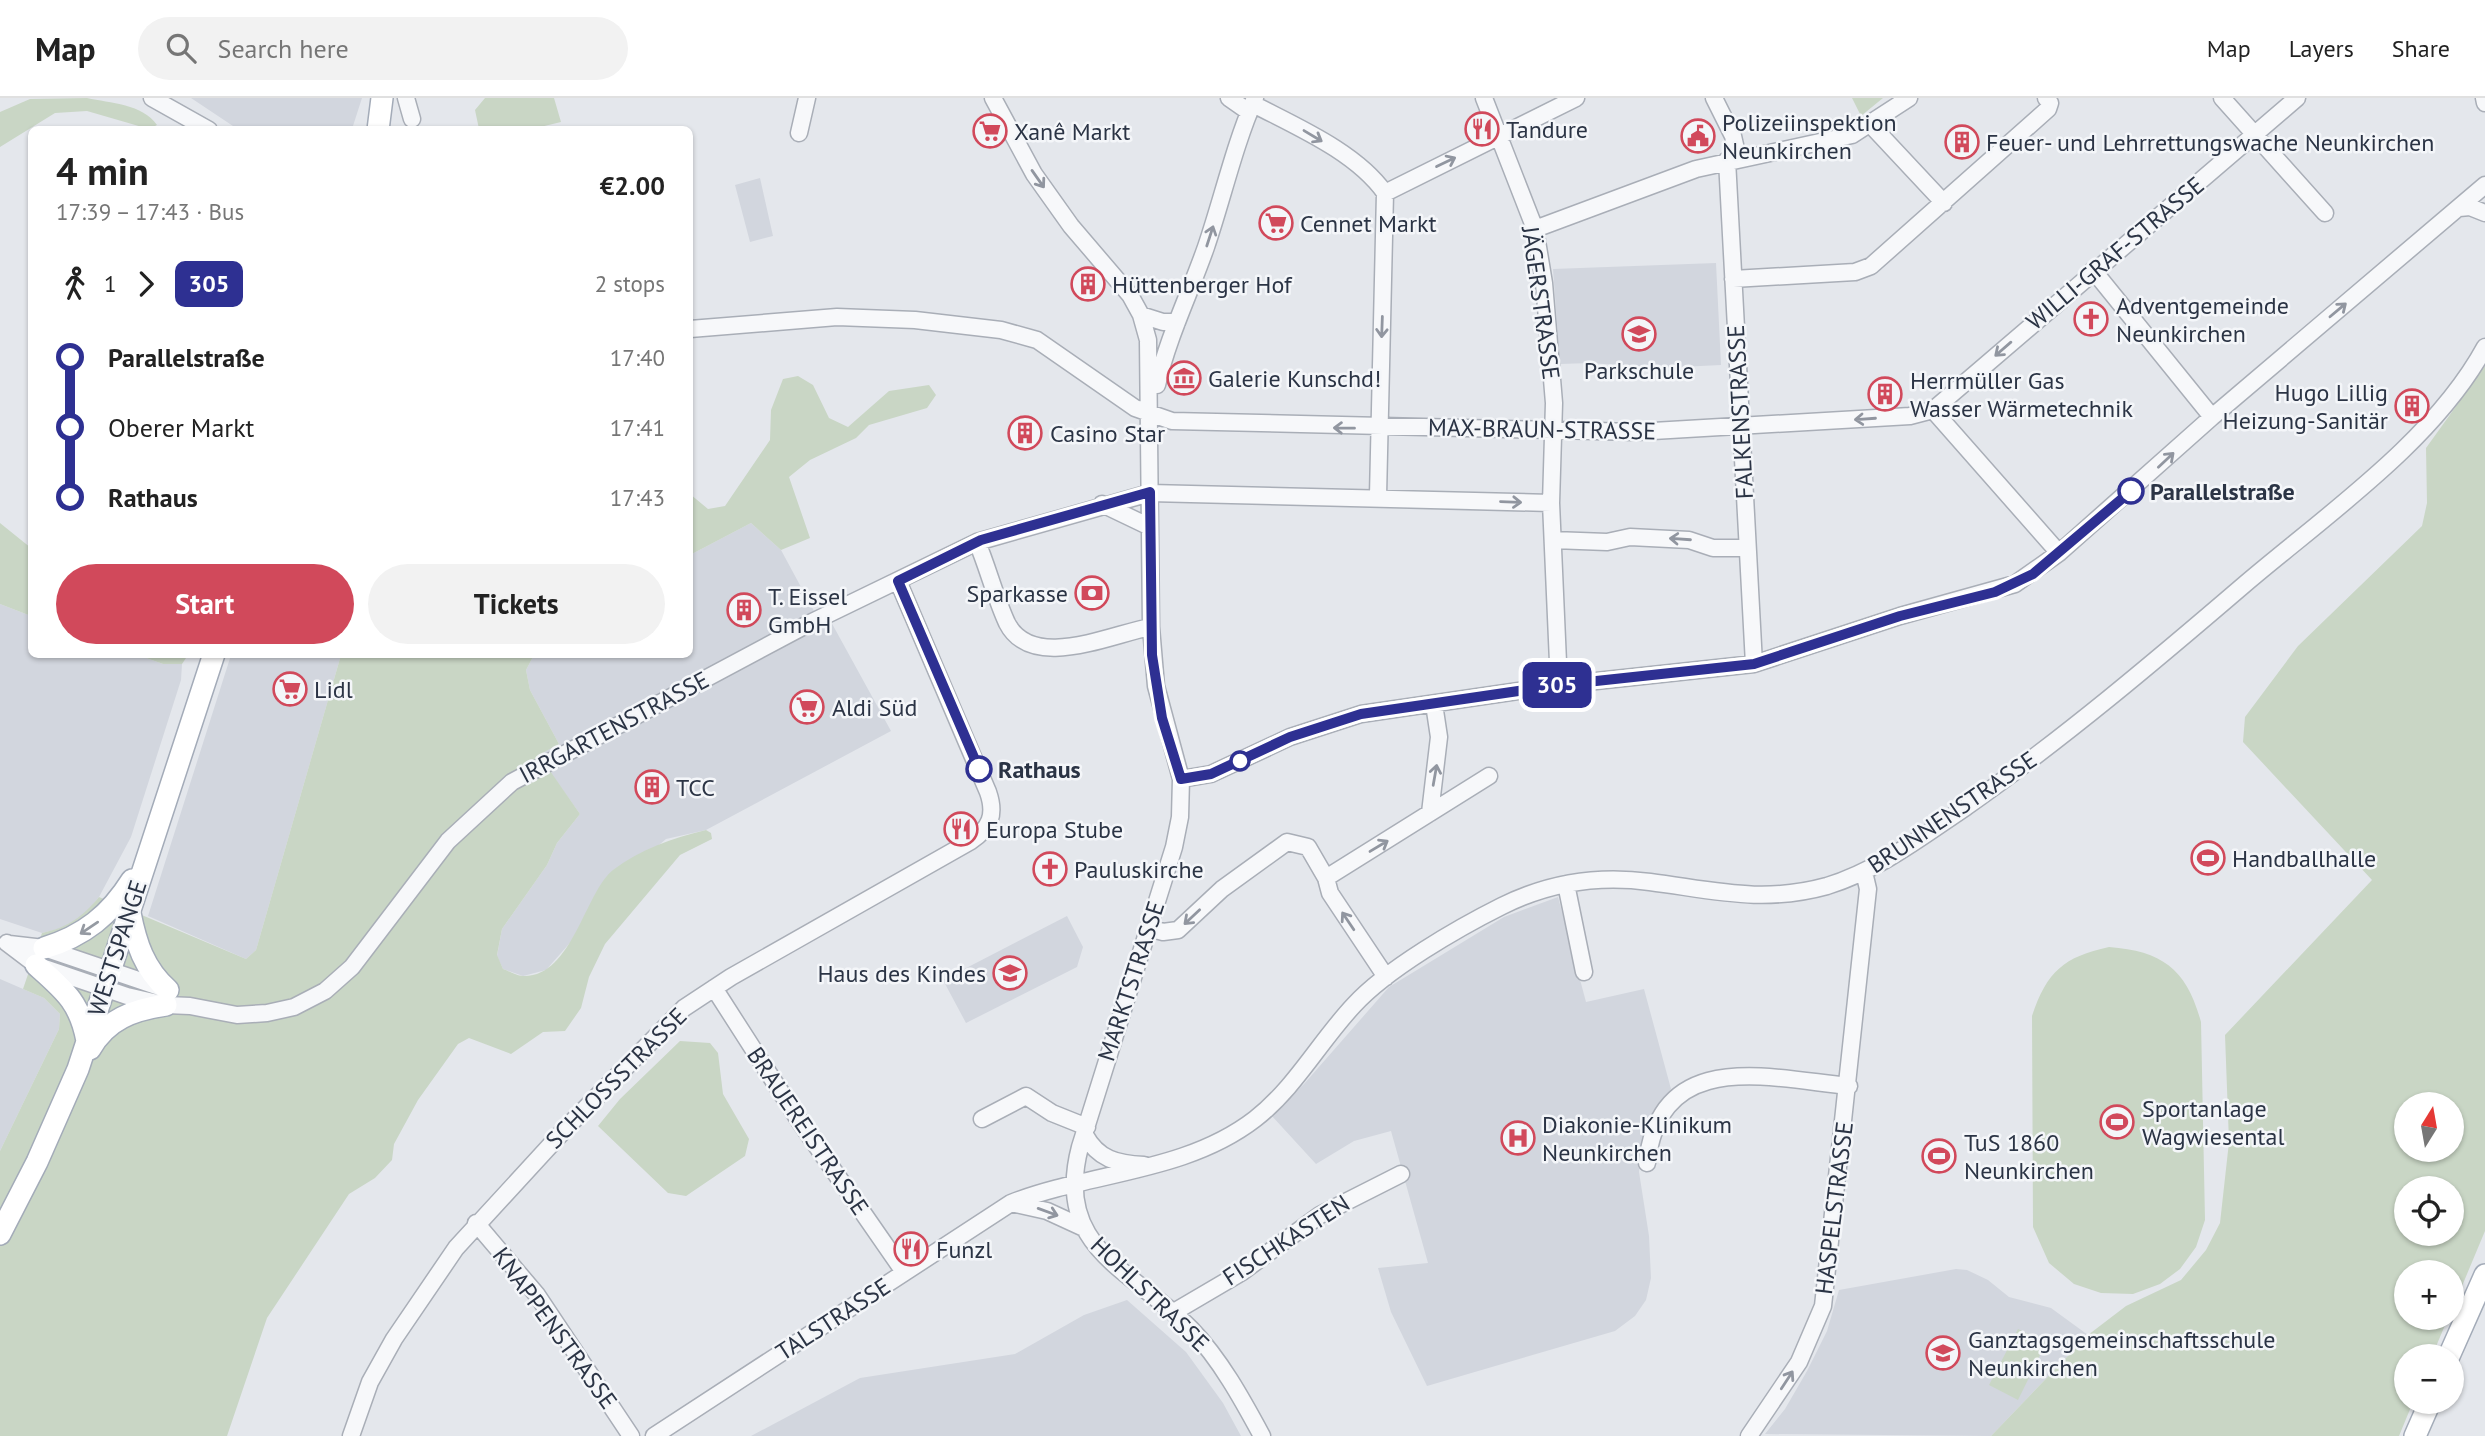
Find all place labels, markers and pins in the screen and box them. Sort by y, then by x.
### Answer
place label: Polizeiinspektion Neunkirchen [1722,107,1897,166]
restaurant icon: Tandure [1463,110,1501,148]
supermarket icon: Xanê Markt [971,112,1009,150]
place label: Tandure [1506,114,1588,145]
place label: Xanê Markt [1014,116,1130,147]
public building icon: Polizeiinspektion Neunkirchen [1679,117,1717,155]
building icon: Feuer- und Lehrrettungswache Neunkirchen [1943,123,1981,161]
place label: Feuer- und Lehrrettungswache Neunkirchen [1986,127,2434,158]
supermarket icon: Cennet Markt [1257,204,1295,242]
place label: Cennet Markt [1300,208,1437,239]
building icon: Hüttenberger Hof [1069,265,1107,303]
place label: Hüttenberger Hof [1112,269,1293,300]
place label: Adventgemeinde Neunkirchen [2116,290,2289,349]
church icon: Adventgemeinde Neunkirchen [2072,300,2110,338]
school or university icon: Parkschule [1620,315,1658,353]
place label: Parkschule [1584,355,1694,386]
museum icon: Galerie Kunschd! [1165,359,1203,397]
place label: Galerie Kunschd! [1208,363,1381,394]
place label: Herrmüller Gas Wasser Wärmetechnik [1910,365,2134,424]
building icon: Herrmüller Gas Wasser Wärmetechnik [1866,375,1904,413]
place label: Hugo Lillig Heizung-Sanitär [2223,377,2388,436]
building icon: Hugo Lillig Heizung-Sanitär [2393,387,2431,425]
building icon: Casino Star [1006,414,1044,452]
place label: Casino Star [1050,418,1165,449]
place label: Parallelstraße [2150,476,2295,507]
marker: Parallelstraße [2118,478,2144,504]
bank icon: Sparkasse [1073,574,1111,612]
place label: Sparkasse [966,578,1068,609]
place label: T. Eissel GmbH [768,581,847,640]
building icon: T. Eissel GmbH [725,591,763,629]
supermarket icon: Lidl [271,670,309,708]
place label: Lidl [314,674,353,705]
supermarket icon: Aldi Süd [788,688,826,726]
place label: Aldi Süd [832,692,917,723]
unlabelled marker [1230,751,1250,771]
place label: Rathaus [998,754,1081,785]
marker: Rathaus [966,756,992,782]
building icon: TCC [633,768,671,806]
place label: TCC [676,772,715,803]
restaurant icon: Europa Stube [942,810,980,848]
place label: Europa Stube [986,814,1123,845]
sports icon: Handballhalle [2189,839,2227,877]
place label: Handballhalle [2232,843,2376,874]
church icon: Pauluskirche [1031,850,1069,888]
place label: Pauluskirche [1074,854,1204,885]
school or university icon: Haus des Kindes [991,954,1029,992]
place label: Haus des Kindes [817,958,986,989]
place label: Sportanlage Wagwiesental [2142,1093,2284,1152]
sports icon: Sportanlage Wagwiesental [2098,1103,2136,1141]
place label: Diakonie-Klinikum Neunkirchen [1542,1109,1732,1168]
hospital icon: Diakonie-Klinikum Neunkirchen [1499,1119,1537,1157]
place label: TuS 1860 Neunkirchen [1964,1127,2094,1186]
sports icon: TuS 1860 Neunkirchen [1920,1137,1958,1175]
restaurant icon: Funzl [892,1230,930,1268]
place label: Funzl [936,1234,992,1265]
place label: Ganztagsgemeinschaftsschule Neunkirchen [1968,1324,2275,1383]
school or university icon: Ganztagsgemeinschaftsschule Neunkirchen [1924,1334,1962,1372]

